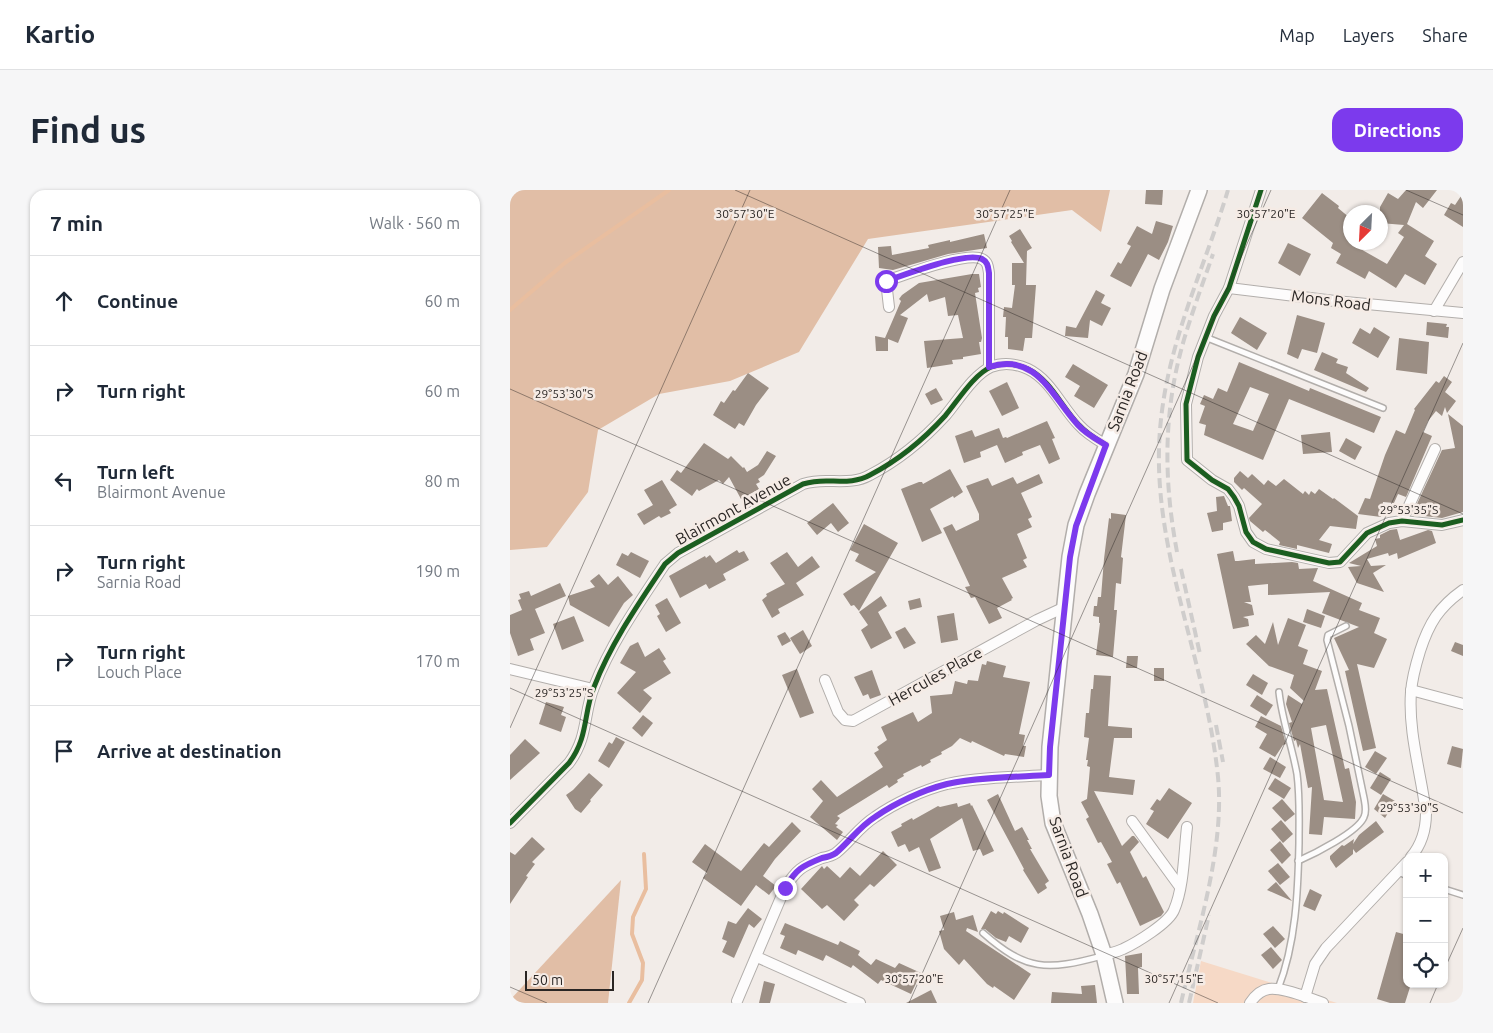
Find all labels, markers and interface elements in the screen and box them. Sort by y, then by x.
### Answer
text: Kartio [25,21,95,48]
text: Map [1279,25,1315,45]
text: Layers [1343,25,1394,45]
text: Share [1422,25,1468,45]
button: Directions [1332,108,1463,152]
text: Find us [30,110,146,150]
north arrow [1343,205,1388,250]
text: 30°57'30"E [716,207,775,220]
text: 30°57'25"E [976,207,1035,220]
text: 30°57'20"E [1237,207,1296,220]
text: 7 min [50,211,103,235]
text: Walk · 560 m [369,214,460,232]
route start [875,270,898,293]
street label: Mons Road [1290,286,1372,314]
icon: ahead [50,287,78,315]
text: Continue [97,290,178,312]
text: 60 m [424,292,460,310]
street label: Sarnia Road [1103,348,1151,434]
icon: right [50,377,78,405]
text: Turn right [97,380,185,402]
text: 60 m [424,382,460,400]
text: 29°53'30"S [535,387,593,400]
text: Turn left [97,461,175,483]
icon: left [50,467,78,495]
street label: Blairmont Avenue [672,470,794,548]
text: 80 m [424,472,460,490]
text: Blairmont Avenue [97,483,226,501]
text: 29°53'35"S [1380,503,1438,516]
text: Turn right [97,551,185,573]
icon: right [50,557,78,585]
text: 190 m [415,562,460,580]
text: Sarnia Road [97,573,181,591]
text: Turn right [97,641,185,663]
street label: Hercules Place [885,643,985,709]
icon: right [50,647,78,675]
text: 170 m [415,652,460,670]
text: Louch Place [97,663,182,681]
text: 29°53'25"S [535,686,593,699]
icon: arrive [50,737,78,765]
text: Arrive at destination [97,740,282,762]
text: 29°53'30"S [1380,801,1438,814]
street label: Sarnia Road [1046,814,1092,900]
map controls [1403,853,1448,988]
button: + [1403,853,1448,898]
route end [774,877,797,900]
button: − [1403,898,1448,943]
button: locate [1403,943,1448,988]
scale bar [525,968,614,991]
text: 50 m [532,972,563,988]
text: 30°57'20"E [885,972,944,985]
text: 30°57'15"E [1145,972,1204,985]

